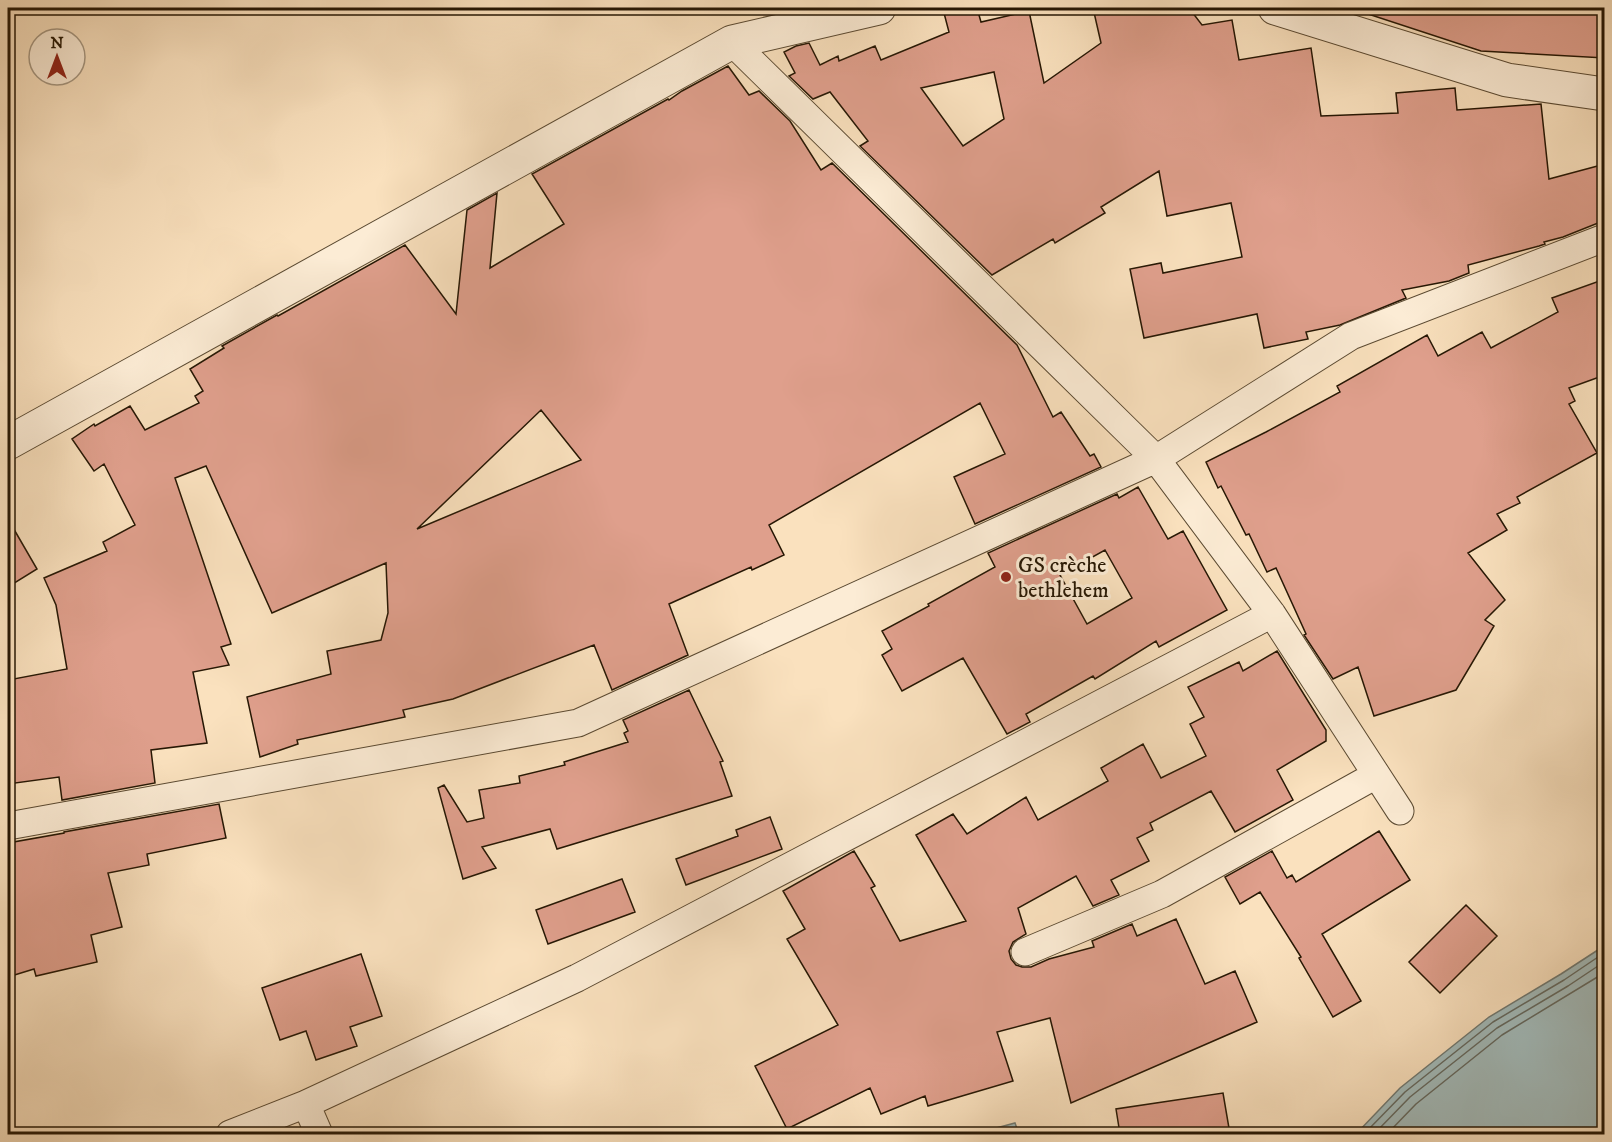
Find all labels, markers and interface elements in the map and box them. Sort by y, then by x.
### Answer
north arrow [27,27,87,87]
text: N [50,33,64,53]
place label: GS crèche bethlehem [1018,552,1109,604]
marker: GS crèche bethlehem [999,570,1013,584]

